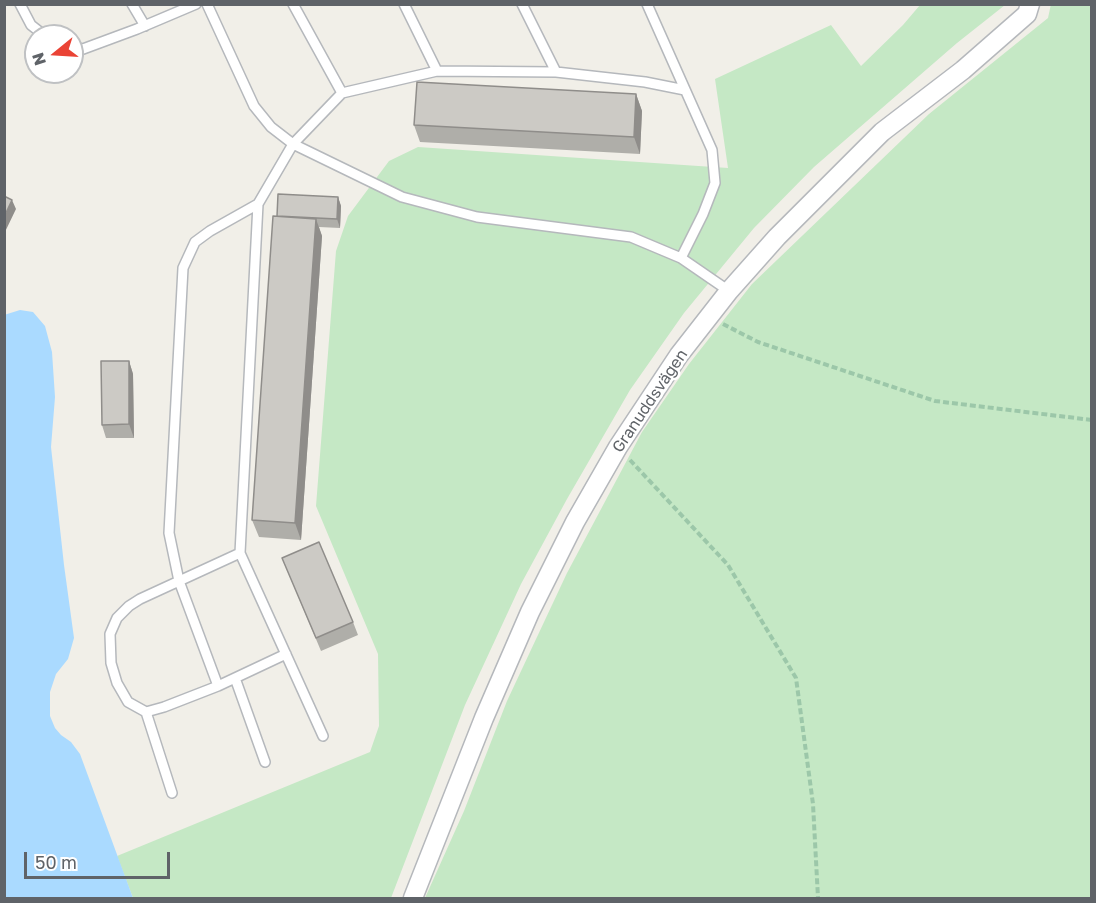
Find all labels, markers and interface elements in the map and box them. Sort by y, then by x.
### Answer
north arrow [24,24,84,84]
text: N [27,50,50,68]
street label: Granuddsvägen [608,346,692,456]
scale bar [27,840,172,878]
text: 50 m [35,851,77,873]

